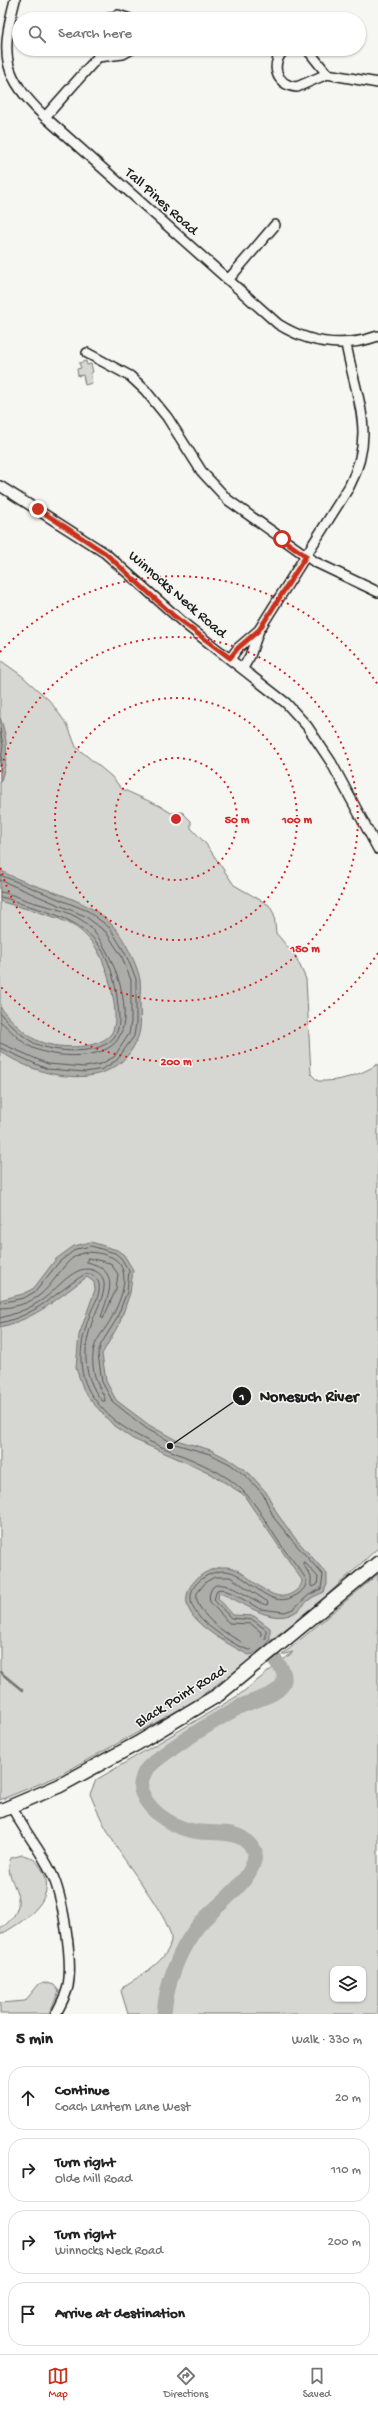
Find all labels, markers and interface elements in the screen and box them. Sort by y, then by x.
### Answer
search box [12,12,366,56]
icon: search [26,23,48,45]
text: Search here [58,25,132,43]
street label: Tall Pines Road [120,164,202,240]
route end [29,500,47,518]
route start [273,530,291,548]
street label: Winnocks Neck Road [124,547,231,643]
centre of rings [169,812,183,826]
text: 50 m [225,814,250,828]
text: 100 m [281,814,312,828]
text: 150 m [289,943,320,957]
text: 200 m [161,1056,192,1070]
callout: Nonesuch River [232,1382,366,1410]
text: Nonesuch River [260,1389,361,1408]
text: 1 [239,1391,245,1405]
street label: Black Point Road [131,1661,231,1733]
map controls [330,1966,366,2002]
button: layers [330,1966,366,2002]
text: 5 min [16,2030,53,2050]
text: Walk · 330 m [292,2033,362,2048]
text: Continue [55,2082,109,2100]
icon: ahead [17,2087,39,2109]
text: 20 m [335,2091,361,2106]
text: Coach Lantern Lane West [55,2100,190,2115]
text: Turn right [55,2154,115,2172]
icon: right [17,2159,39,2181]
text: 110 m [331,2163,361,2178]
text: Olde Mill Road [55,2172,132,2187]
text: Turn right [55,2226,115,2244]
icon: right [17,2231,39,2253]
text: 200 m [328,2235,361,2250]
text: Winnocks Neck Road [55,2244,163,2259]
icon: arrive [17,2303,39,2325]
text: Arrive at destination [55,2305,185,2323]
tab: Map [47,2365,69,2401]
tab: Directions [164,2365,208,2401]
tab: Saved [303,2365,331,2401]

